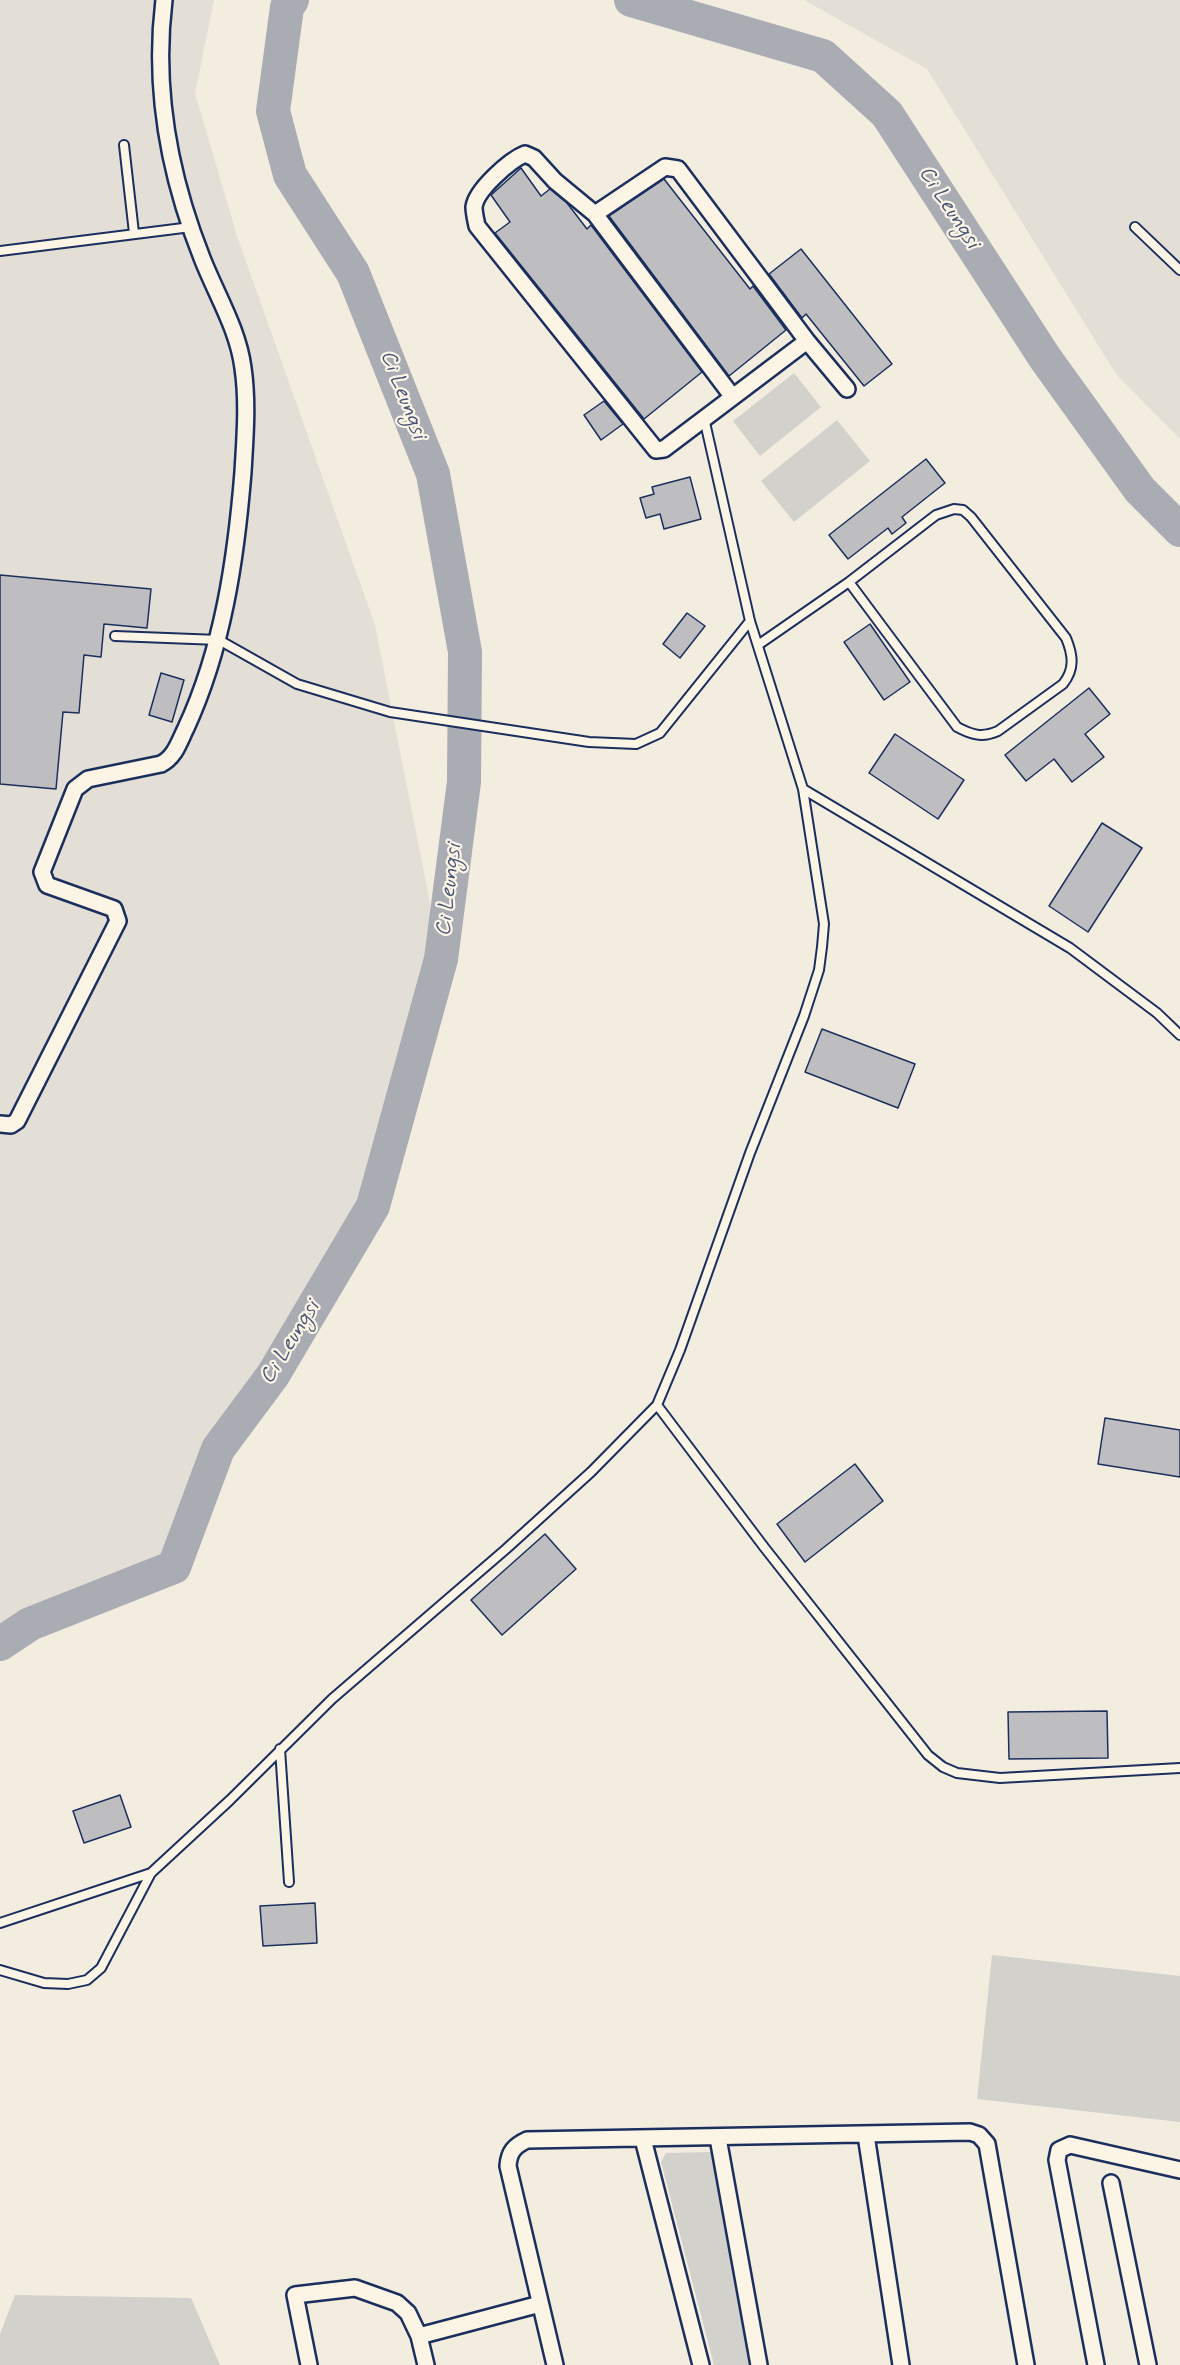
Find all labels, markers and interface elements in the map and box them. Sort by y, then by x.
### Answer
water label: Ci Leungsi [912,162,984,254]
water label: Ci Leungsi [374,347,430,443]
water label: Ci Leungsi [432,842,468,938]
water label: Ci Leungsi [256,1297,326,1389]

